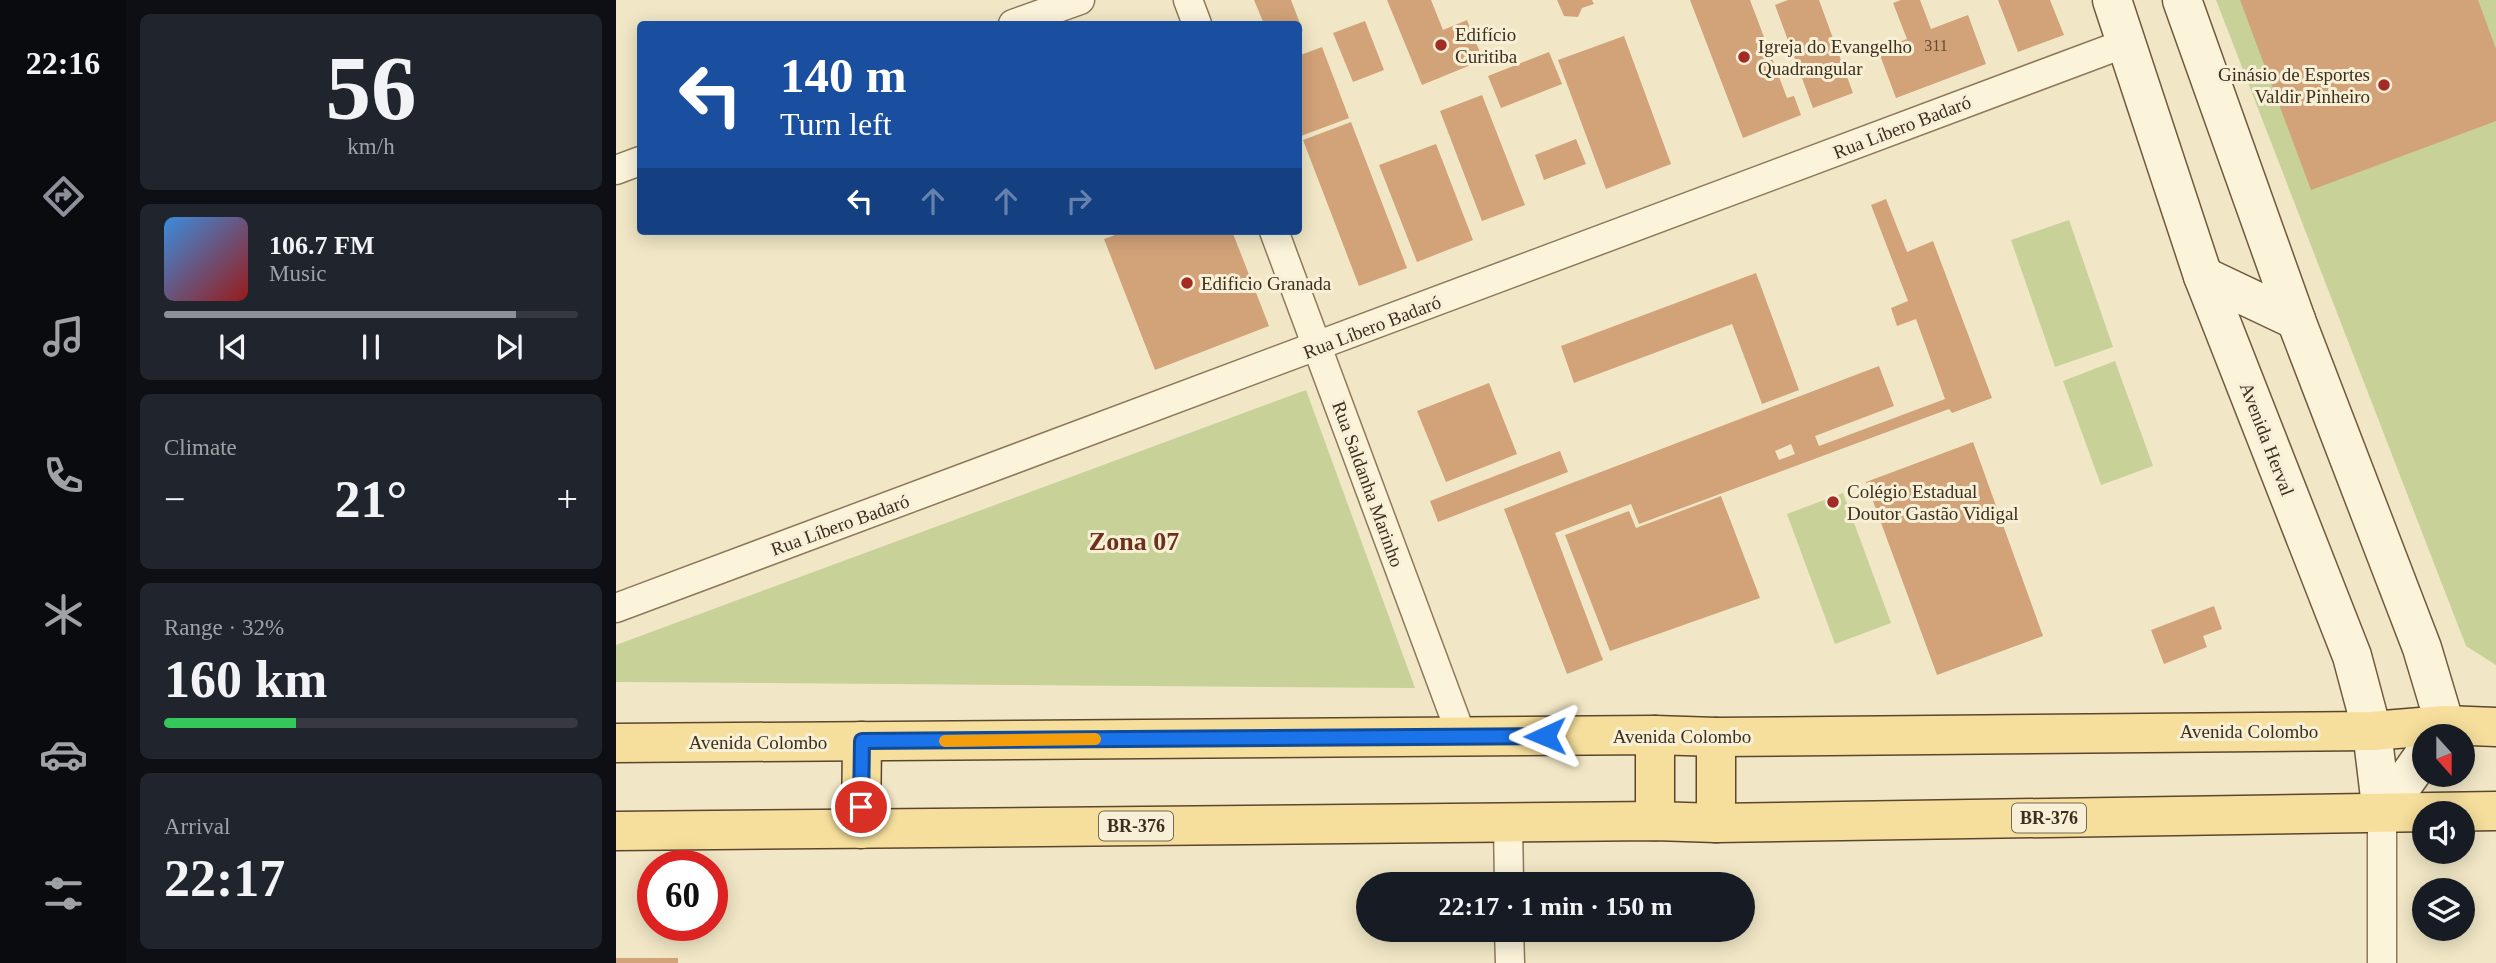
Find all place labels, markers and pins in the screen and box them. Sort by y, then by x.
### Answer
place label: Edifício Curitiba [1455,24,1518,67]
place label: Igreja do Evangelho Quadrangular [1758,36,1912,79]
marker: Edifício Curitiba [1433,37,1449,53]
marker: Igreja do Evangelho Quadrangular [1736,49,1752,65]
place label: Ginásio de Esportes Valdir Pinheiro [2218,64,2370,107]
marker: Ginásio de Esportes Valdir Pinheiro [2376,77,2392,93]
place label: Edificio Granada [1201,273,1332,294]
marker: Edificio Granada [1179,275,1195,291]
place label: Colégio Estadual Doutor Gastão Vidigal [1847,481,2019,524]
marker: Colégio Estadual Doutor Gastão Vidigal [1825,494,1841,510]
pin [831,777,891,837]

